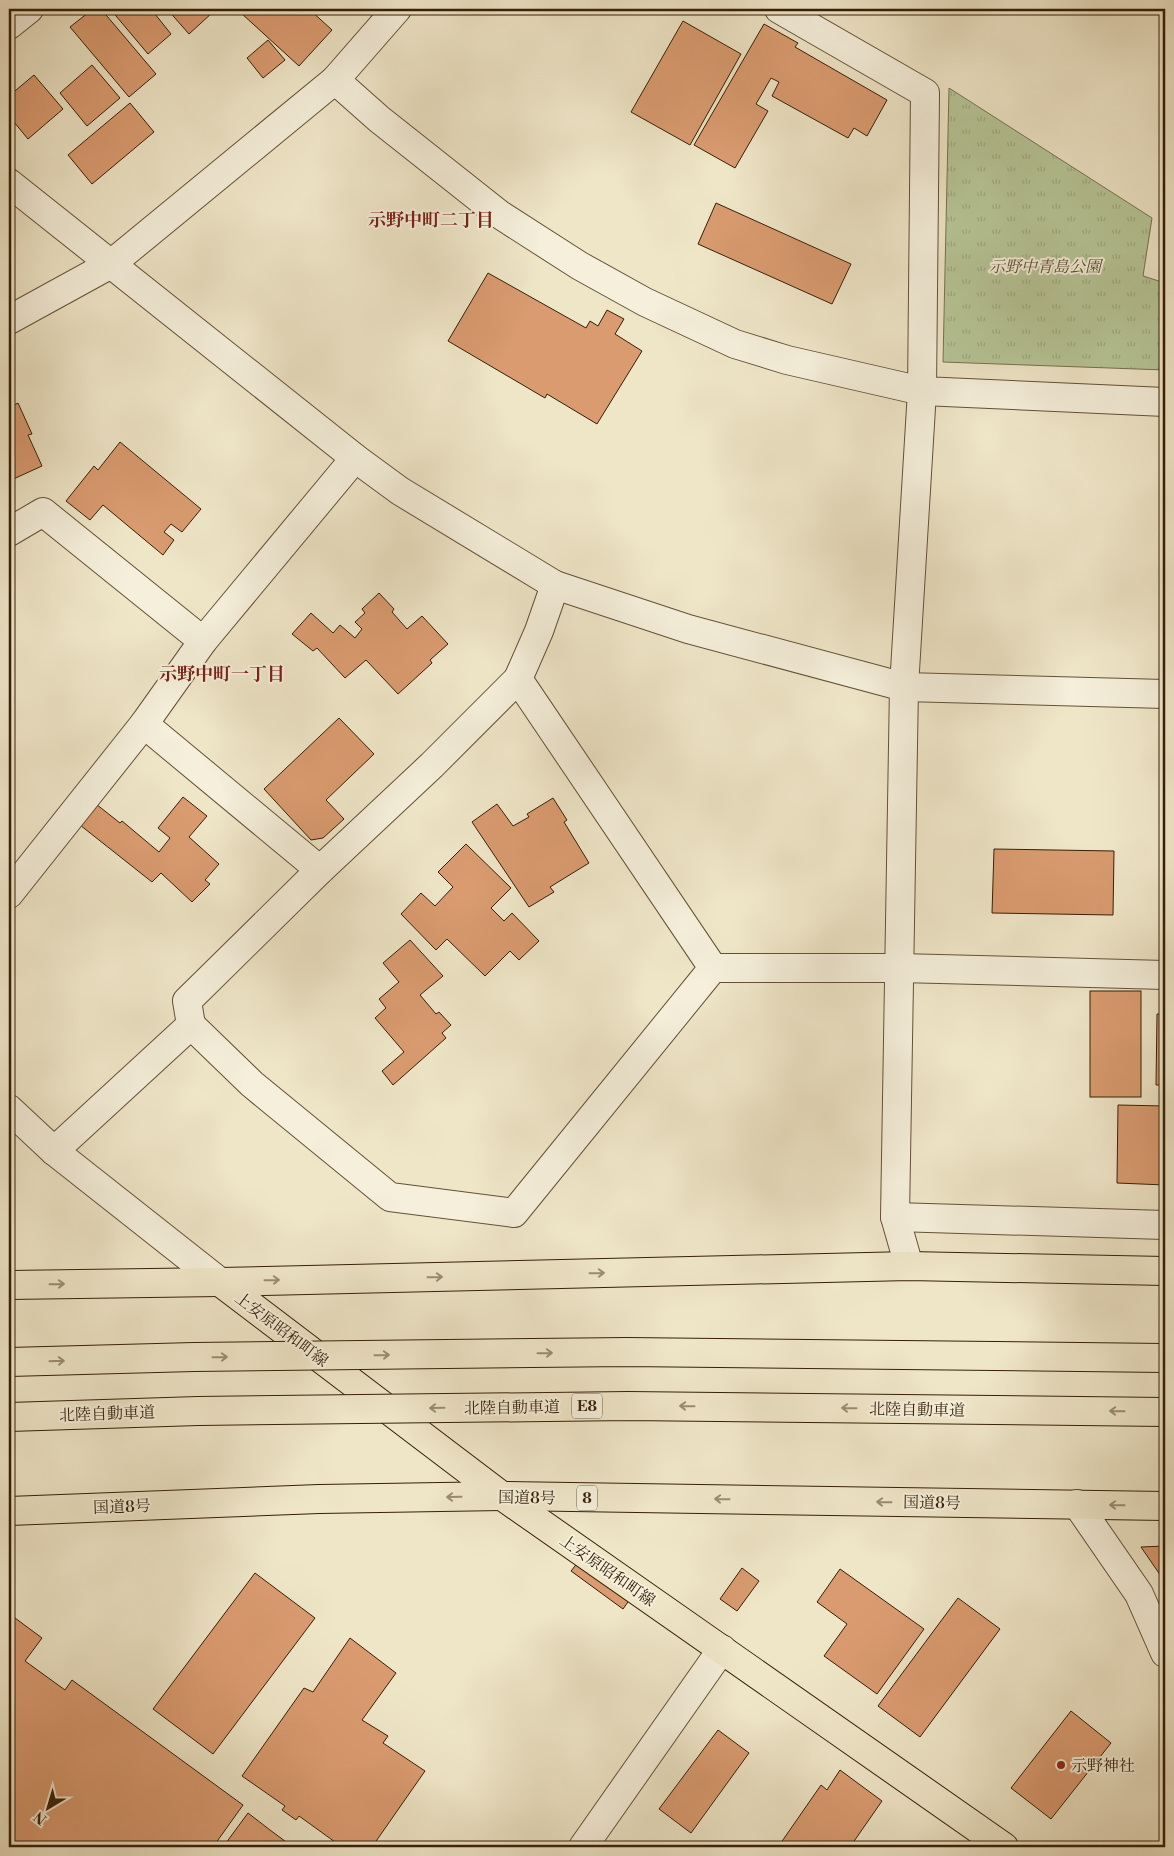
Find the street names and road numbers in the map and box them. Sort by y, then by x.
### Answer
street label: 上安原昭和町線 [231,1288,332,1371]
road number: E8 [572,1394,602,1418]
street label: 北陸自動車道 [464,1397,560,1419]
street label: 北陸自動車道 [869,1399,965,1421]
street label: 北陸自動車道 [59,1402,155,1426]
road number: 8 [577,1486,597,1510]
street label: 国道8号 [498,1487,556,1509]
street label: 国道8号 [903,1492,961,1514]
street label: 国道8号 [93,1496,151,1518]
street label: 上安原昭和町線 [556,1531,659,1611]

